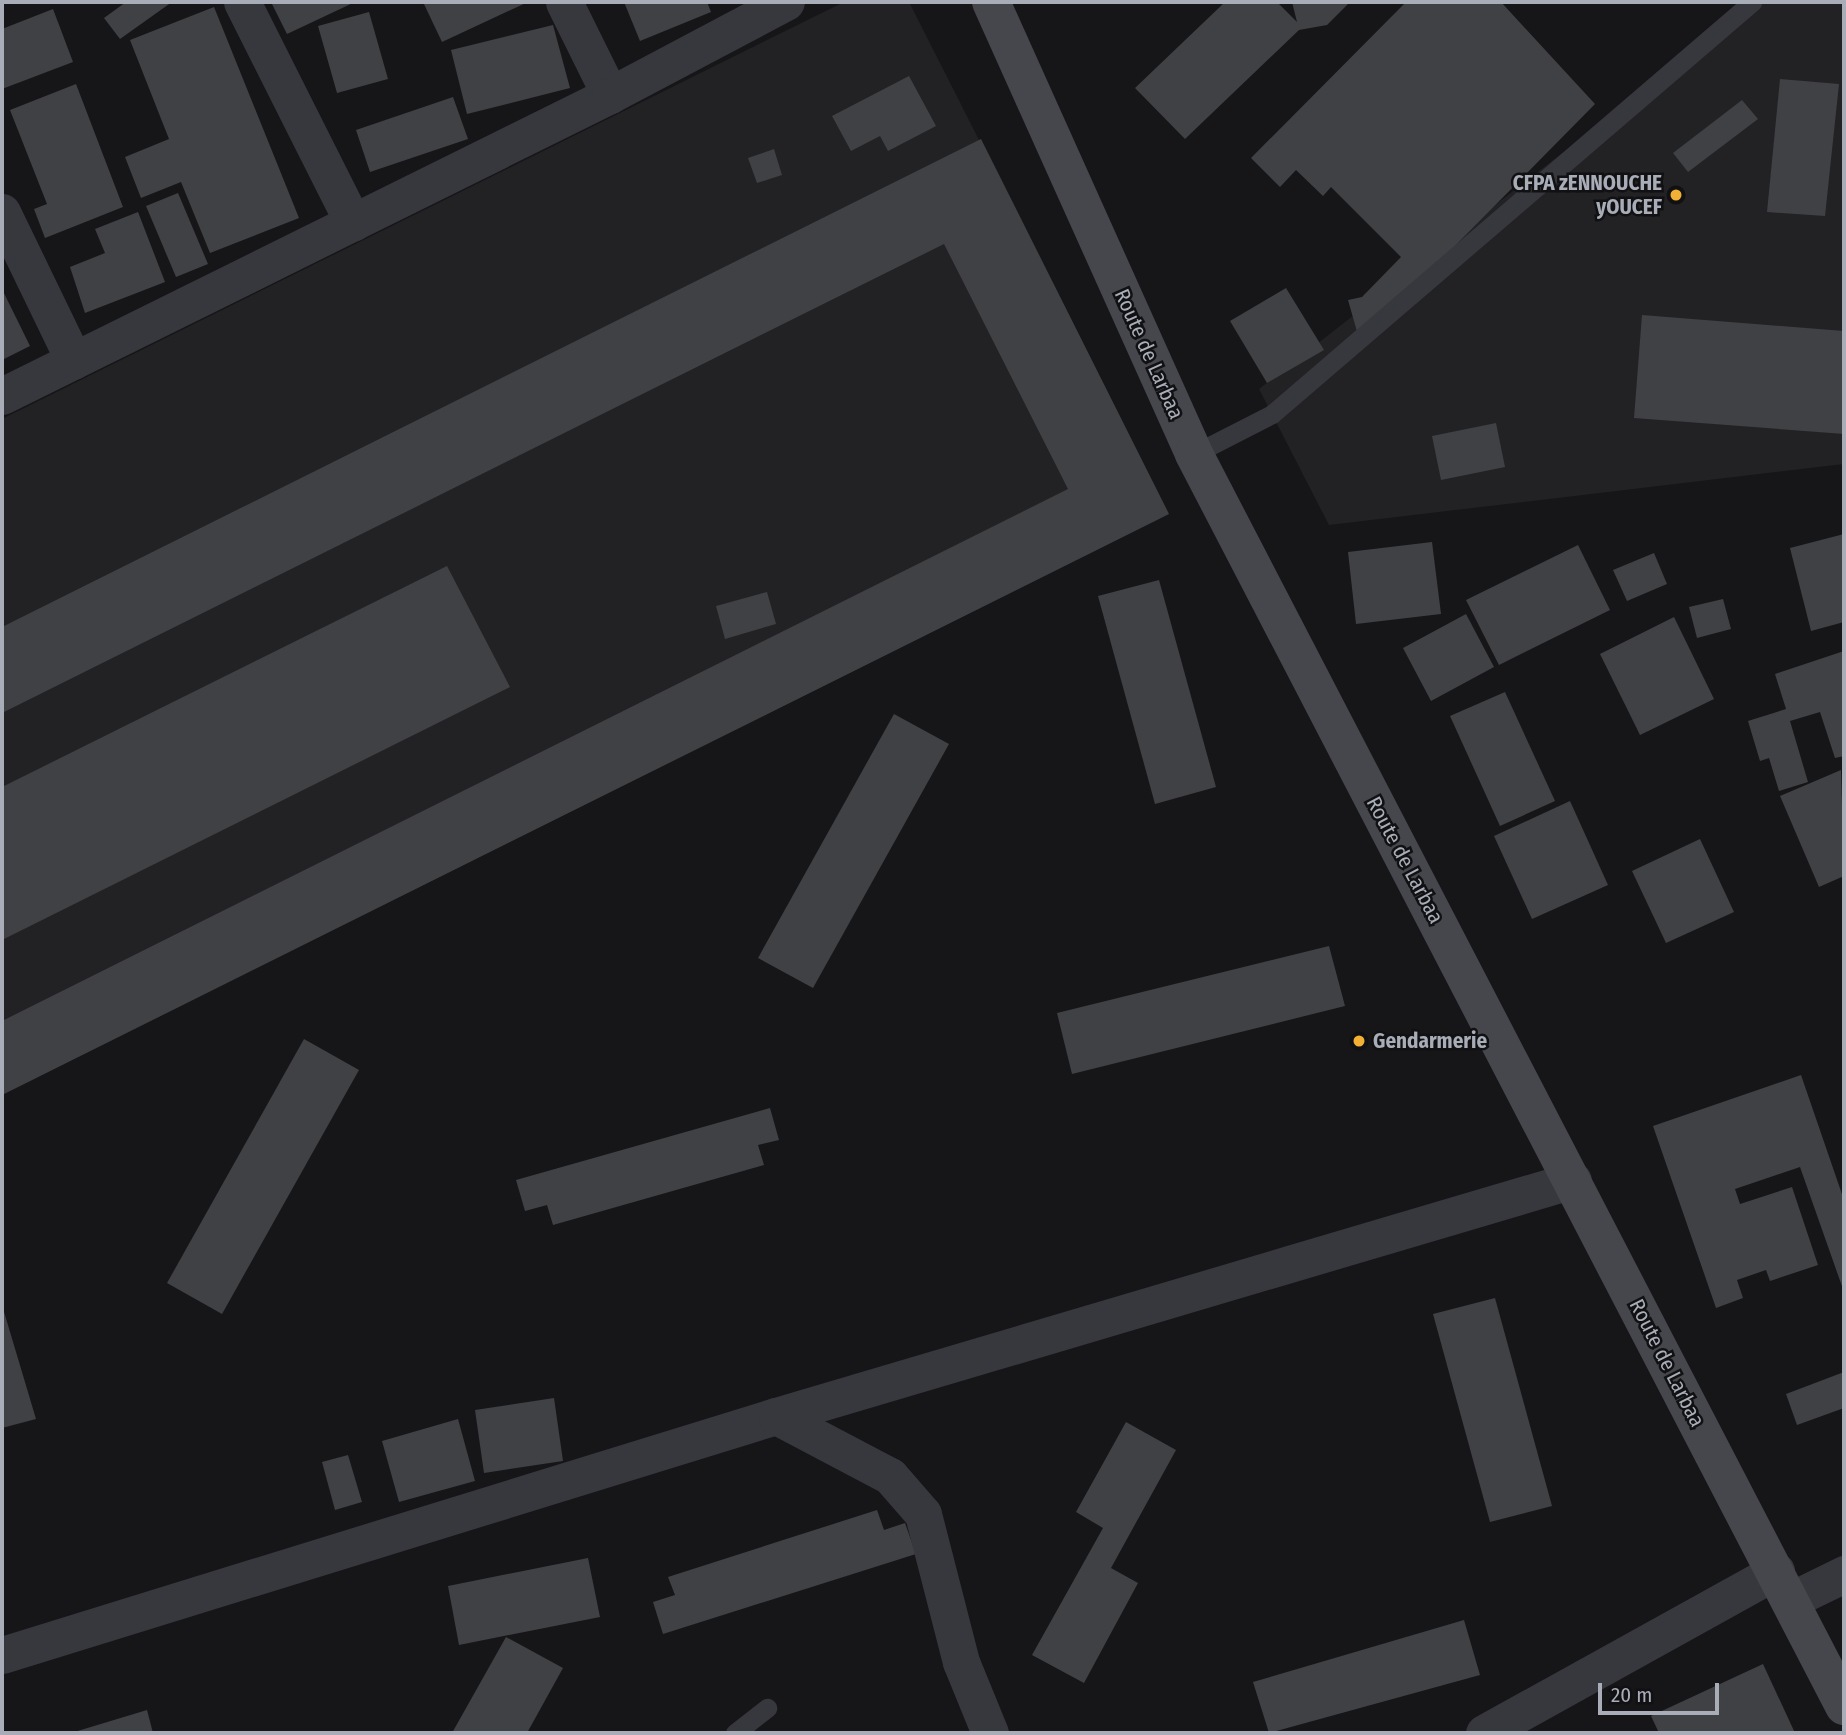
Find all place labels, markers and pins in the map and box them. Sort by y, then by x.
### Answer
place label: CFPA zENNOUCHE yOUCEF [1513,170,1662,220]
marker: CFPA zENNOUCHE yOUCEF [1668,187,1684,203]
place label: Gendarmerie [1373,1028,1487,1054]
marker: Gendarmerie [1351,1033,1367,1049]

